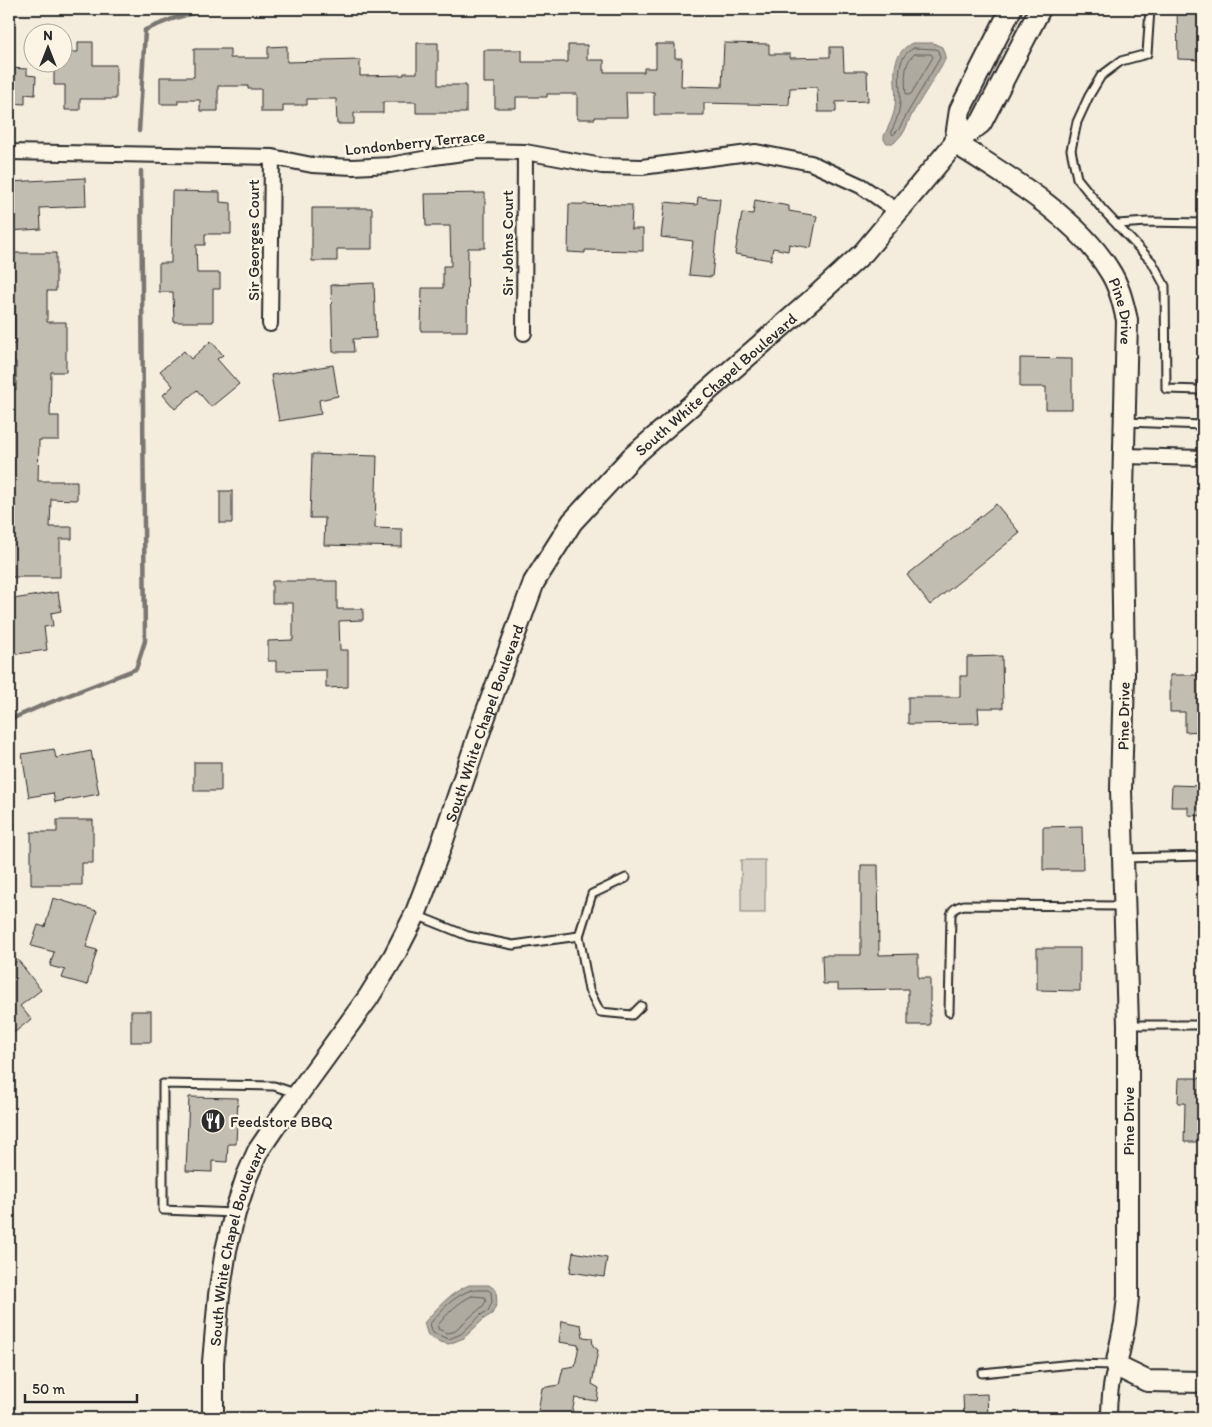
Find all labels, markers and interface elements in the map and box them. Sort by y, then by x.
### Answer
north arrow [22,22,72,72]
text: N [43,27,53,44]
street label: Londonberry Terrace [344,126,486,159]
street label: Sir Georges Court [244,179,263,301]
street label: Sir Johns Court [498,190,517,296]
street label: Pine Drive [1105,274,1136,345]
street label: South White Chapel Boulevard [631,309,801,460]
street label: South White Chapel Boulevard [441,621,528,824]
street label: Pine Drive [1113,681,1134,751]
street label: Pine Drive [1119,1087,1138,1155]
restaurant icon: Feedstore BBQ [200,1108,226,1134]
place label: Feedstore BBQ [230,1112,333,1131]
street label: South White Chapel Boulevard [205,1140,270,1347]
scale bar [25,1372,138,1404]
text: 50 m [32,1380,65,1398]

